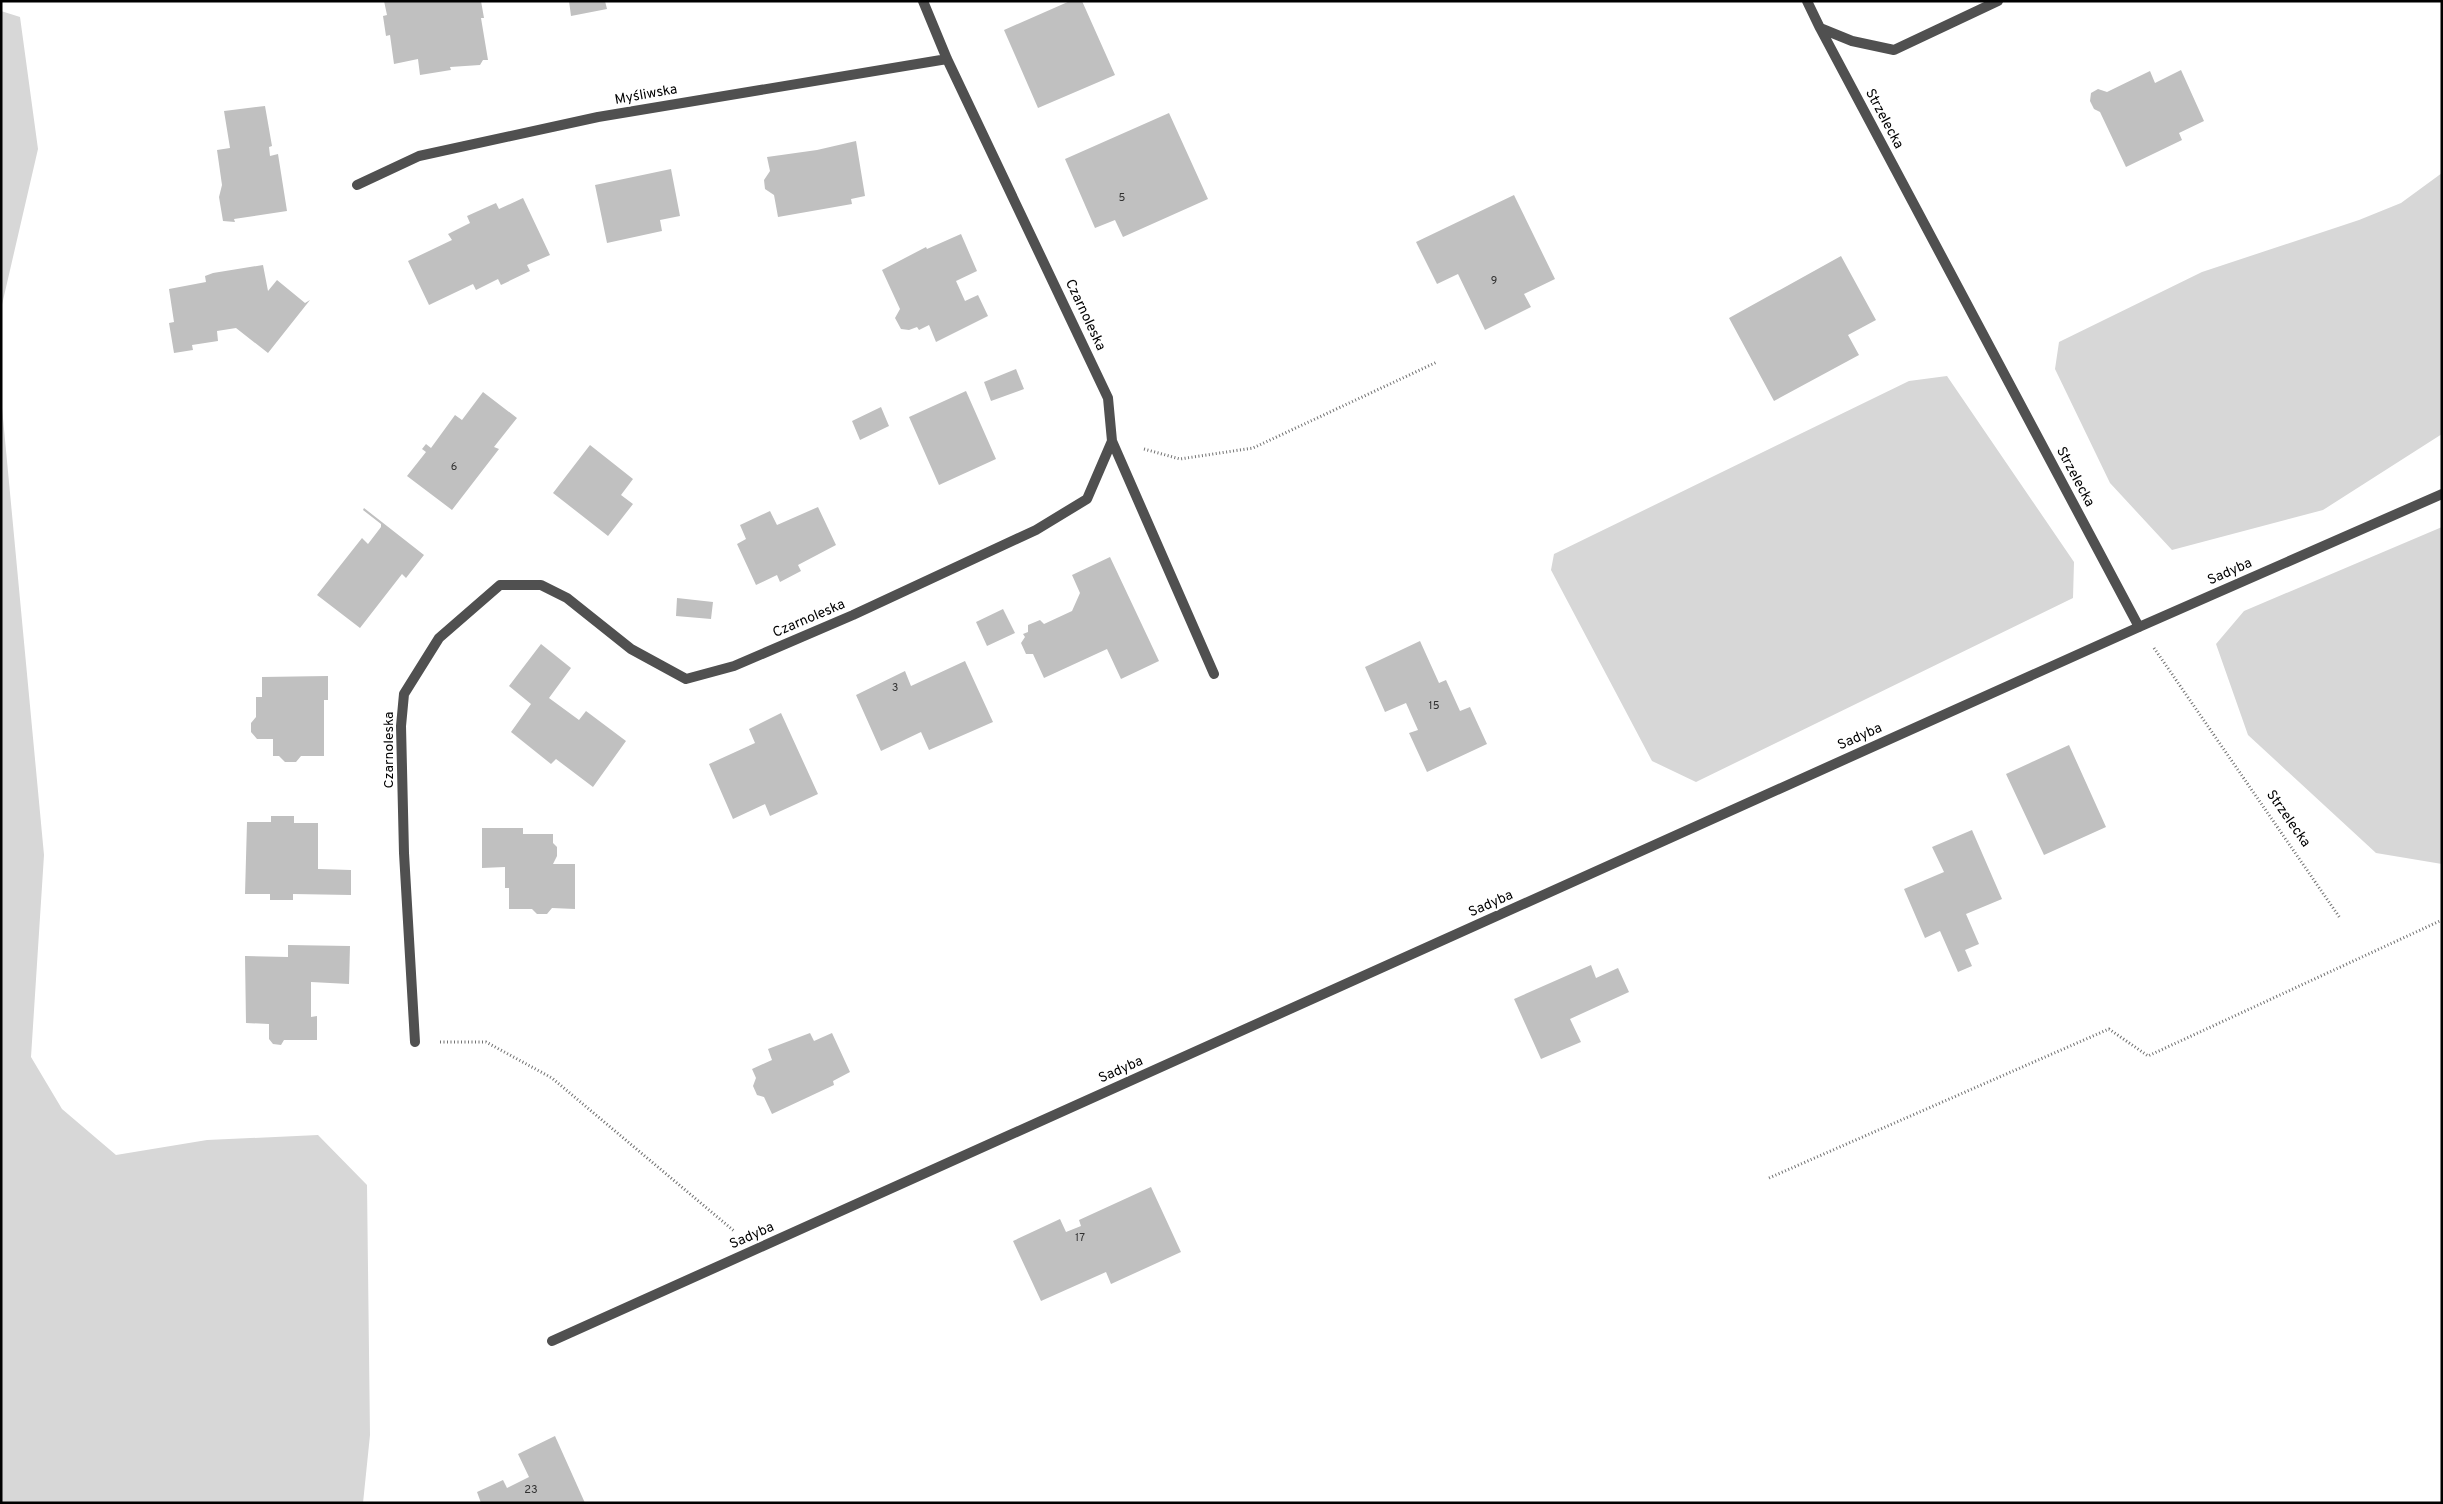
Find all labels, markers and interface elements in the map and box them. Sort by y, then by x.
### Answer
street label: Myśliwska [613,81,679,109]
street label: Strzelecka [1861,86,1907,152]
house number: 5 [1119,191,1126,205]
house number: 9 [1491,274,1497,288]
street label: Czarnoleska [1061,277,1109,353]
street label: Strzelecka [2052,444,2098,510]
house number: 6 [451,460,457,474]
street label: Sadyba [2205,555,2255,589]
street label: Czarnoleska [770,596,848,642]
house number: 3 [892,681,898,695]
house number: 15 [1429,699,1440,713]
street label: Czarnoleska [381,712,398,788]
street label: Sadyba [1835,720,1885,754]
street label: Strzelecka [2262,787,2314,851]
street label: Sadyba [1466,887,1516,921]
street label: Sadyba [1096,1053,1146,1087]
street label: Sadyba [727,1219,777,1253]
house number: 17 [1075,1231,1085,1245]
house number: 23 [524,1483,538,1497]

